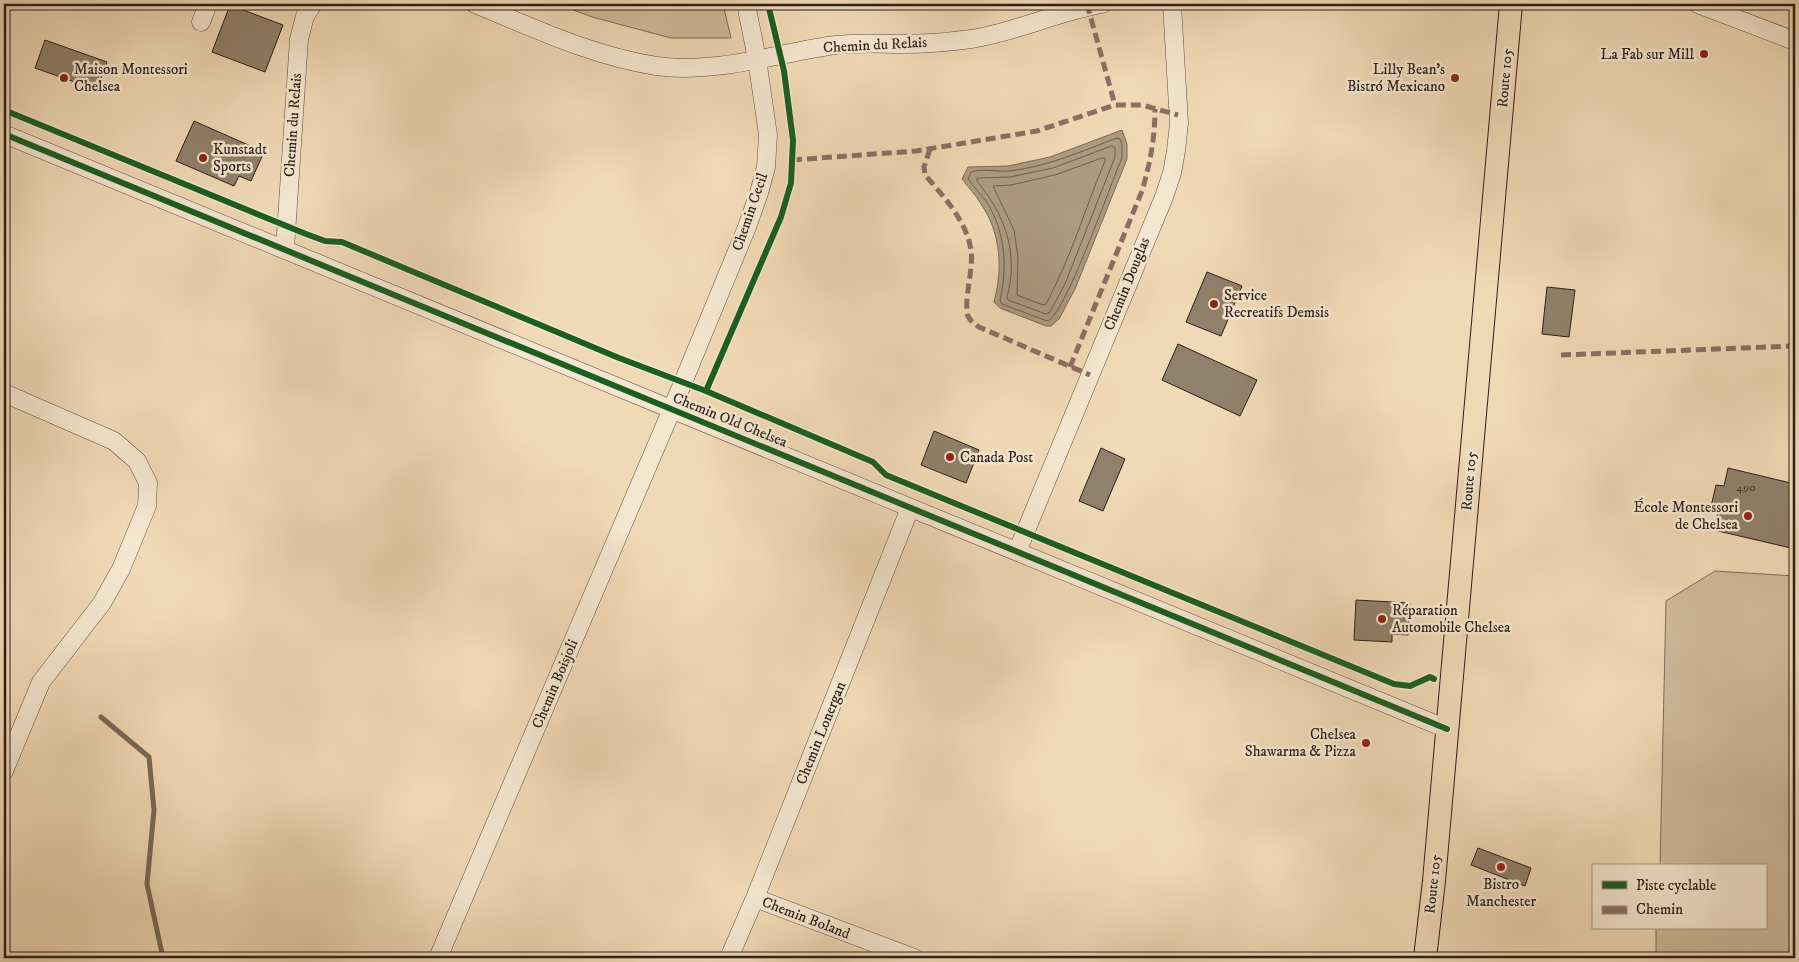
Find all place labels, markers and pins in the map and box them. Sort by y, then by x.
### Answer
place label: La Fab sur Mill [1601,45,1694,64]
marker: La Fab sur Mill [1698,48,1710,60]
place label: Maison Montessori Chelsea [74,60,188,96]
place label: Lilly Bean's Bistró Mexicano [1347,60,1445,96]
marker: Maison Montessori Chelsea [58,72,70,84]
marker: Lilly Bean's Bistró Mexicano [1449,72,1461,84]
place label: Kunstadt Sports [213,140,267,176]
marker: Kunstadt Sports [197,152,209,164]
place label: Service Recreatifs Demsis [1224,286,1329,322]
marker: Service Recreatifs Demsis [1208,298,1220,310]
place label: Canada Post [960,448,1033,467]
marker: Canada Post [944,451,956,463]
place label: École Montessori de Chelsea [1634,498,1739,534]
marker: École Montessori de Chelsea [1742,510,1754,522]
place label: Réparation Automobile Chelsea [1392,601,1511,637]
marker: Réparation Automobile Chelsea [1376,613,1388,625]
place label: Chelsea Shawarma & Pizza [1245,725,1357,761]
marker: Chelsea Shawarma & Pizza [1360,737,1372,749]
marker: Bistro Manchester [1495,861,1507,873]
place label: Bistro Manchester [1466,875,1536,911]

